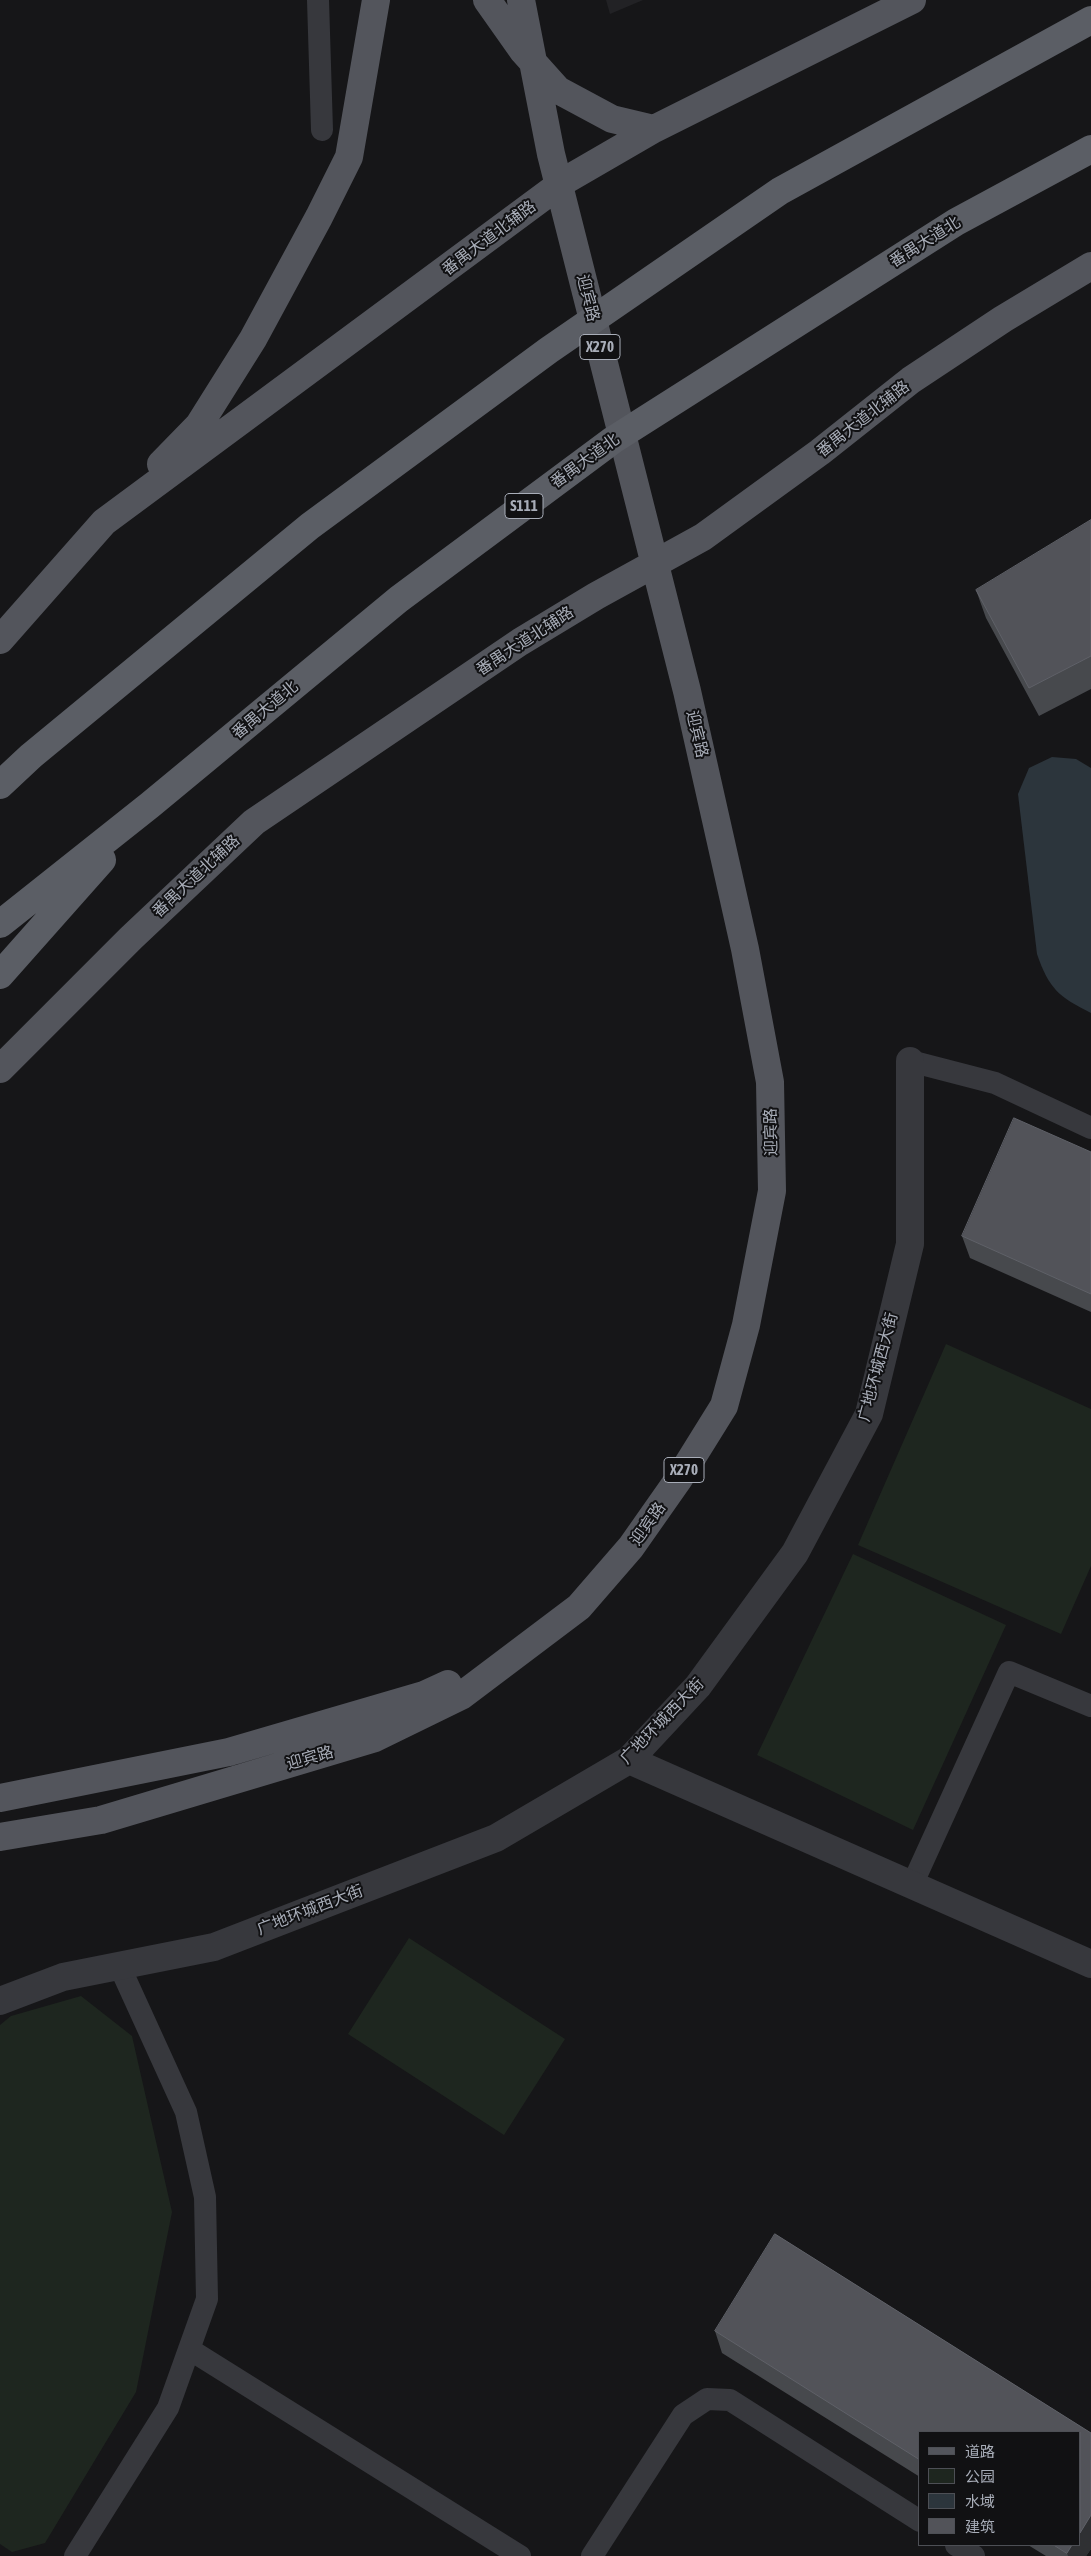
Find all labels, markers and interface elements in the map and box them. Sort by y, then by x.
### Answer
street label: 番禺大道北辅路 [438,197,540,279]
street label: 番禺大道北 [886,213,964,271]
street label: 迎宾路 [573,272,603,324]
road number: X270 [580,334,620,360]
street label: 番禺大道北辅路 [813,377,913,461]
street label: 番禺大道北 [547,430,623,492]
road number: S111 [505,494,543,518]
street label: 番禺大道北辅路 [473,602,577,680]
street label: 番禺大道北 [228,677,302,743]
street label: 迎宾路 [682,708,712,760]
street label: 番禺大道北辅路 [148,831,244,921]
street label: 迎宾路 [761,1108,781,1156]
street label: 广地环城西大街 [854,1310,902,1424]
road number: X270 [664,1458,704,1482]
street label: 迎宾路 [626,1499,670,1549]
street label: 广地环城西大街 [616,1674,708,1768]
street label: 迎宾路 [284,1742,336,1774]
street label: 广地环城西大街 [254,1881,366,1939]
legend [918,2431,1081,2546]
text: 道路 [965,2443,995,2460]
text: 公园 [965,2468,995,2485]
text: 水域 [965,2493,995,2510]
text: 建筑 [965,2518,995,2535]

